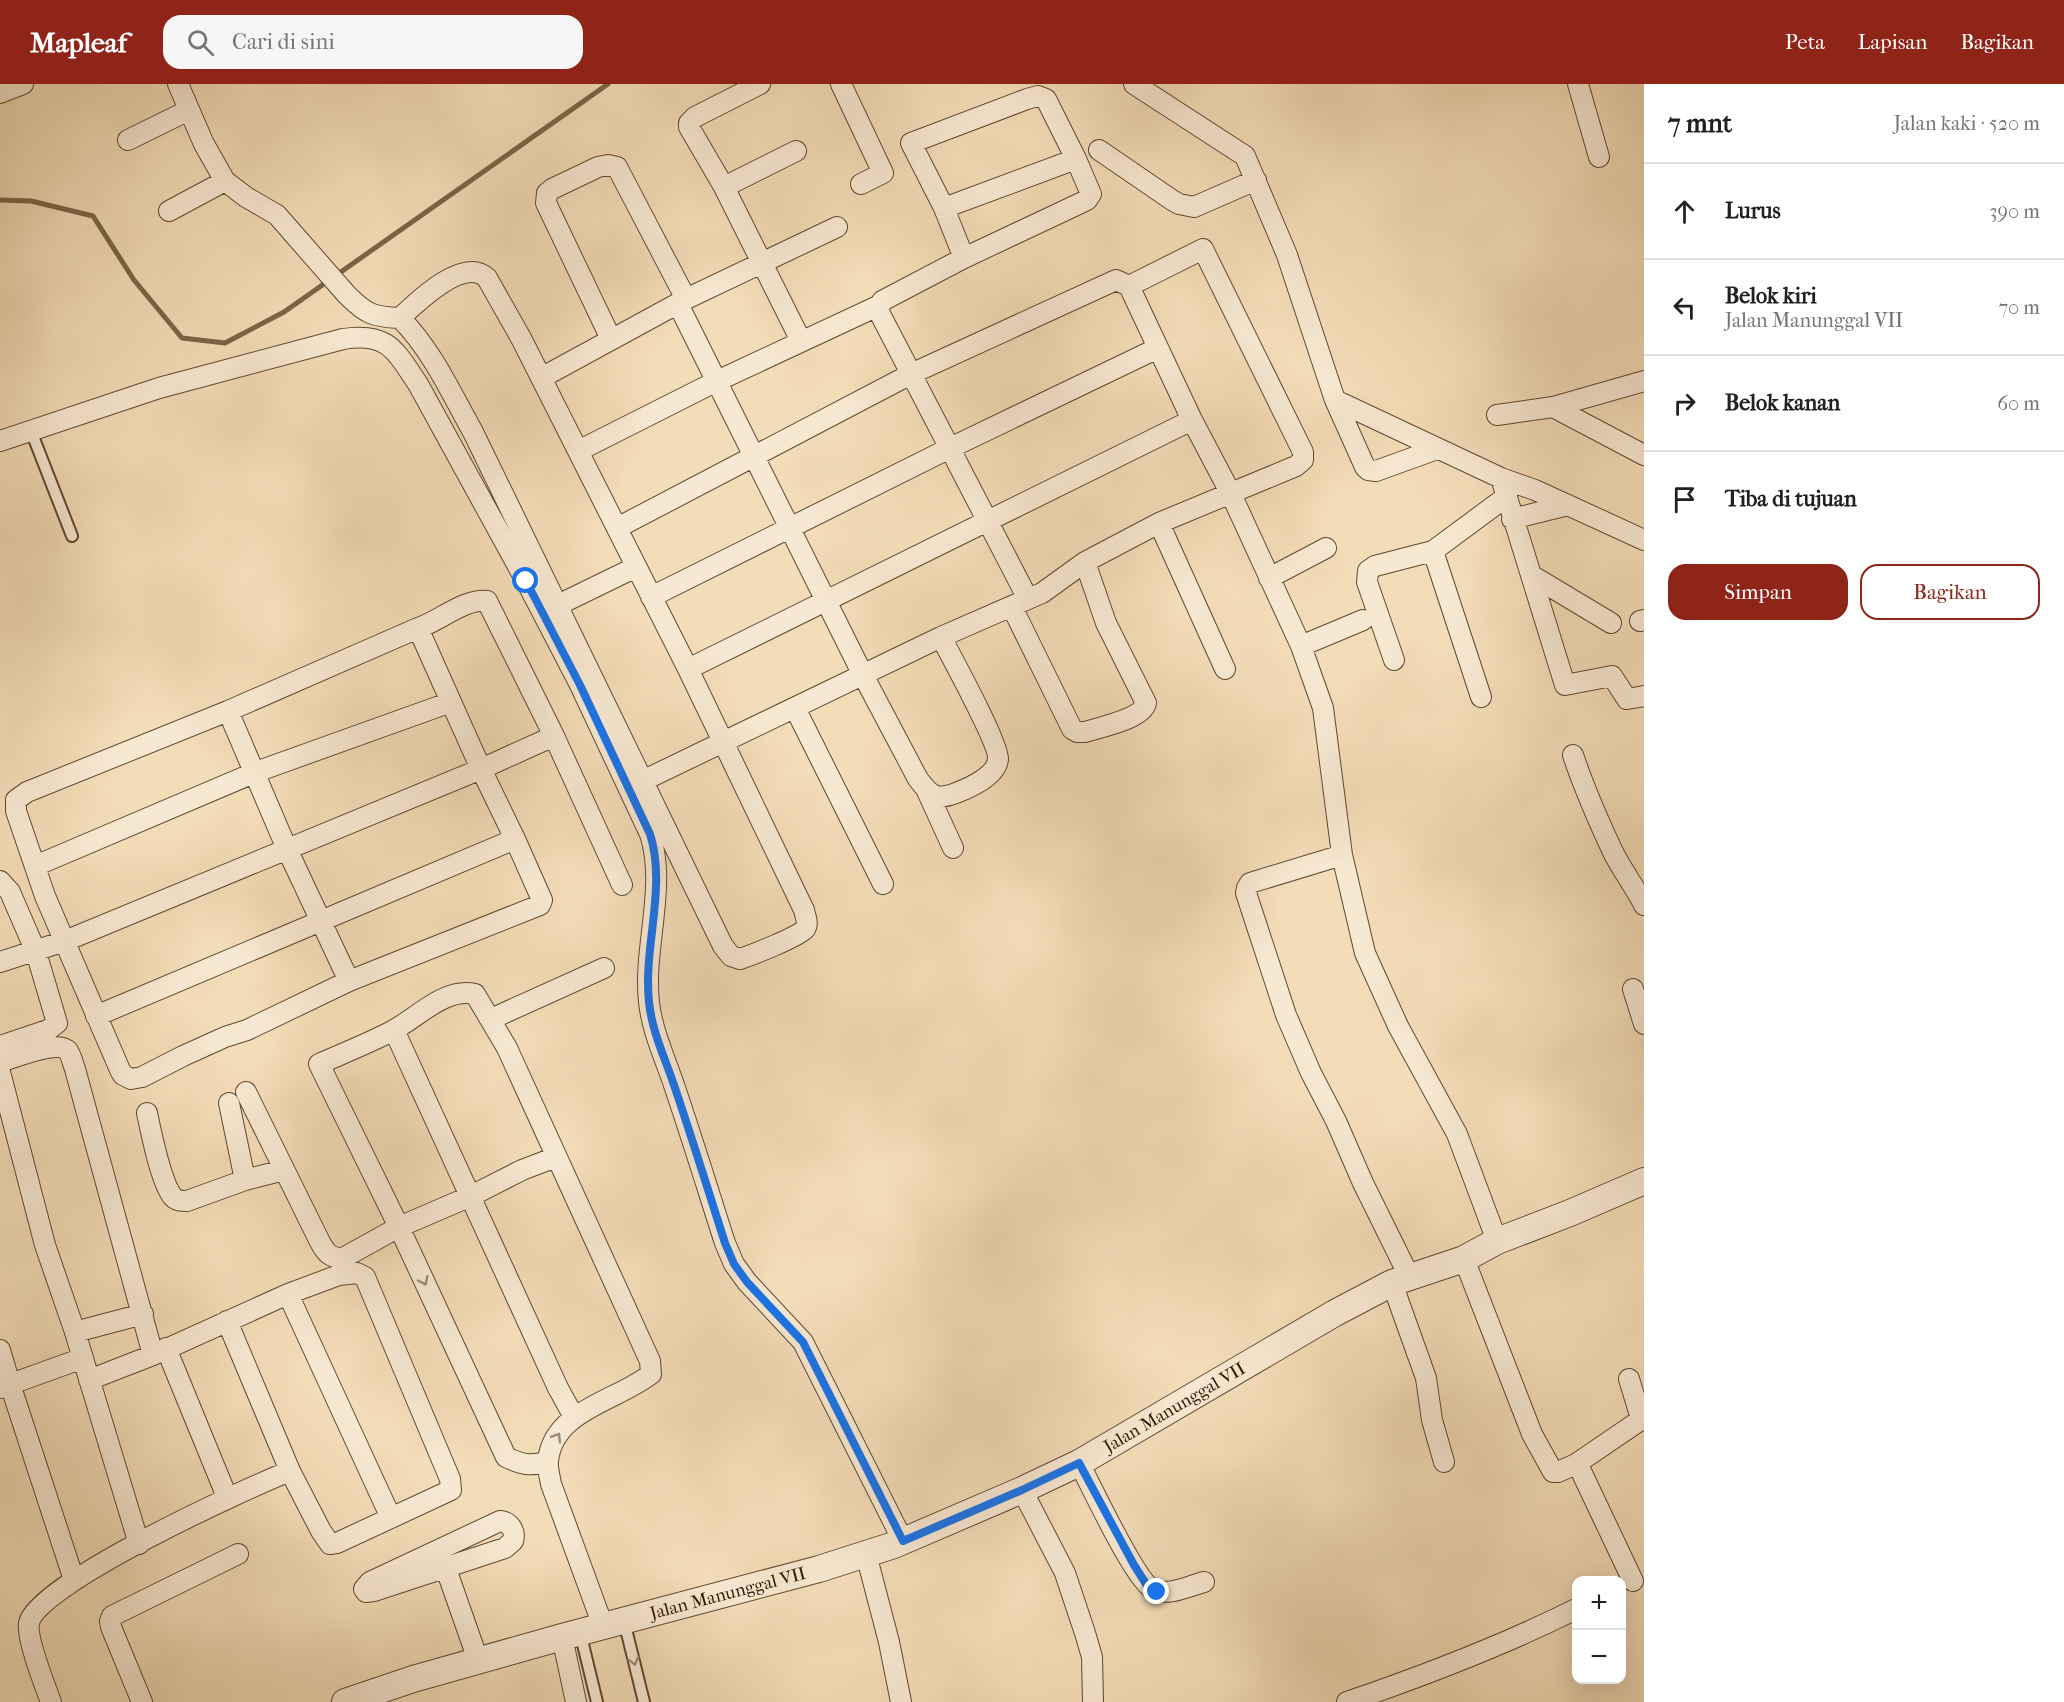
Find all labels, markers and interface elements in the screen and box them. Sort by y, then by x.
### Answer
search box [163,15,583,69]
text: Mapleaf [30,26,127,59]
icon: search [184,26,217,59]
text: Cari di sini [232,29,335,55]
text: Peta [1785,30,1825,54]
text: Lapisan [1858,30,1927,54]
text: Bagikan [1960,30,2034,54]
text: 7 mnt [1668,108,1732,139]
text: Jalan kaki · 520 m [1894,112,2040,135]
icon: ahead [1668,195,1701,228]
text: Lurus [1725,198,1781,224]
text: 390 m [1989,200,2040,223]
text: Belok kiri [1725,283,1817,309]
icon: left [1668,291,1701,324]
text: 70 m [1998,296,2040,319]
text: Jalan Manunggal VII [1725,309,1903,332]
icon: right [1668,387,1701,420]
text: Belok kanan [1725,390,1840,416]
text: 60 m [1997,392,2040,415]
icon: arrive [1668,483,1701,516]
text: Tiba di tujuan [1725,486,1857,512]
button: Simpan [1668,564,1848,620]
button: Bagikan [1860,564,2040,620]
route start [512,567,538,593]
one-way arrow [417,1274,429,1285]
street label: Jalan Manunggal VII [1098,1358,1249,1458]
one-way arrow [550,1433,561,1444]
street label: Jalan Manunggal VII [646,1562,808,1624]
map controls [1572,1576,1626,1684]
button: + [1572,1576,1626,1630]
route end [1143,1578,1169,1604]
button: − [1572,1630,1626,1684]
one-way arrow [626,1656,639,1666]

